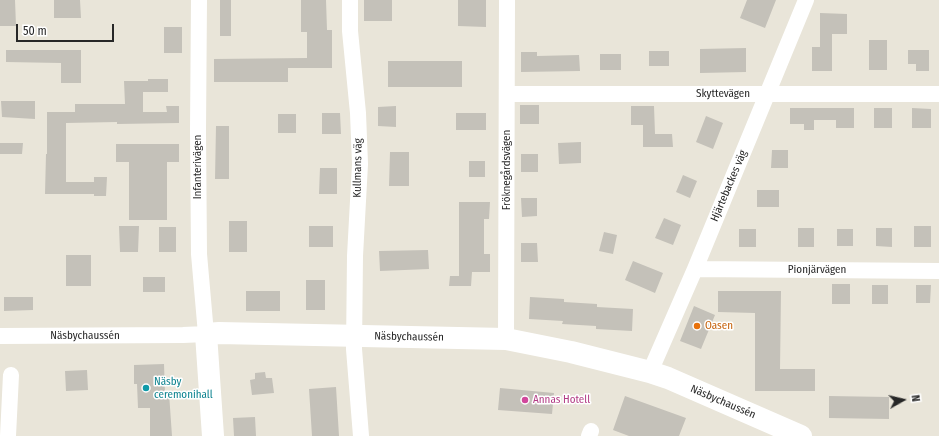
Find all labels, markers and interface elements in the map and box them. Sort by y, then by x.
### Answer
scale bar [18,16,116,42]
text: 50 m [23,24,47,38]
street label: Skyttevägen [696,87,750,101]
street label: Fröknegårdsvägen [500,130,514,210]
street label: Infanterivägen [191,135,205,199]
street label: Kullmans väg [351,138,365,198]
street label: Hjärtebackes väg [708,148,750,224]
street label: Pionjärvägen [788,263,846,277]
place label: Oasen [705,319,733,333]
marker: Oasen [692,321,702,331]
street label: Näsbychaussén [50,329,120,343]
street label: Näsbychaussén [374,330,444,344]
place label: Näsby ceremonihall [154,375,213,401]
north arrow [883,380,923,420]
street label: Näsbychaussén [688,382,758,422]
marker: Näsby ceremonihall [141,383,151,393]
place label: Annas Hotell [533,393,590,407]
text: N [908,394,922,402]
marker: Annas Hotell [520,395,530,405]

